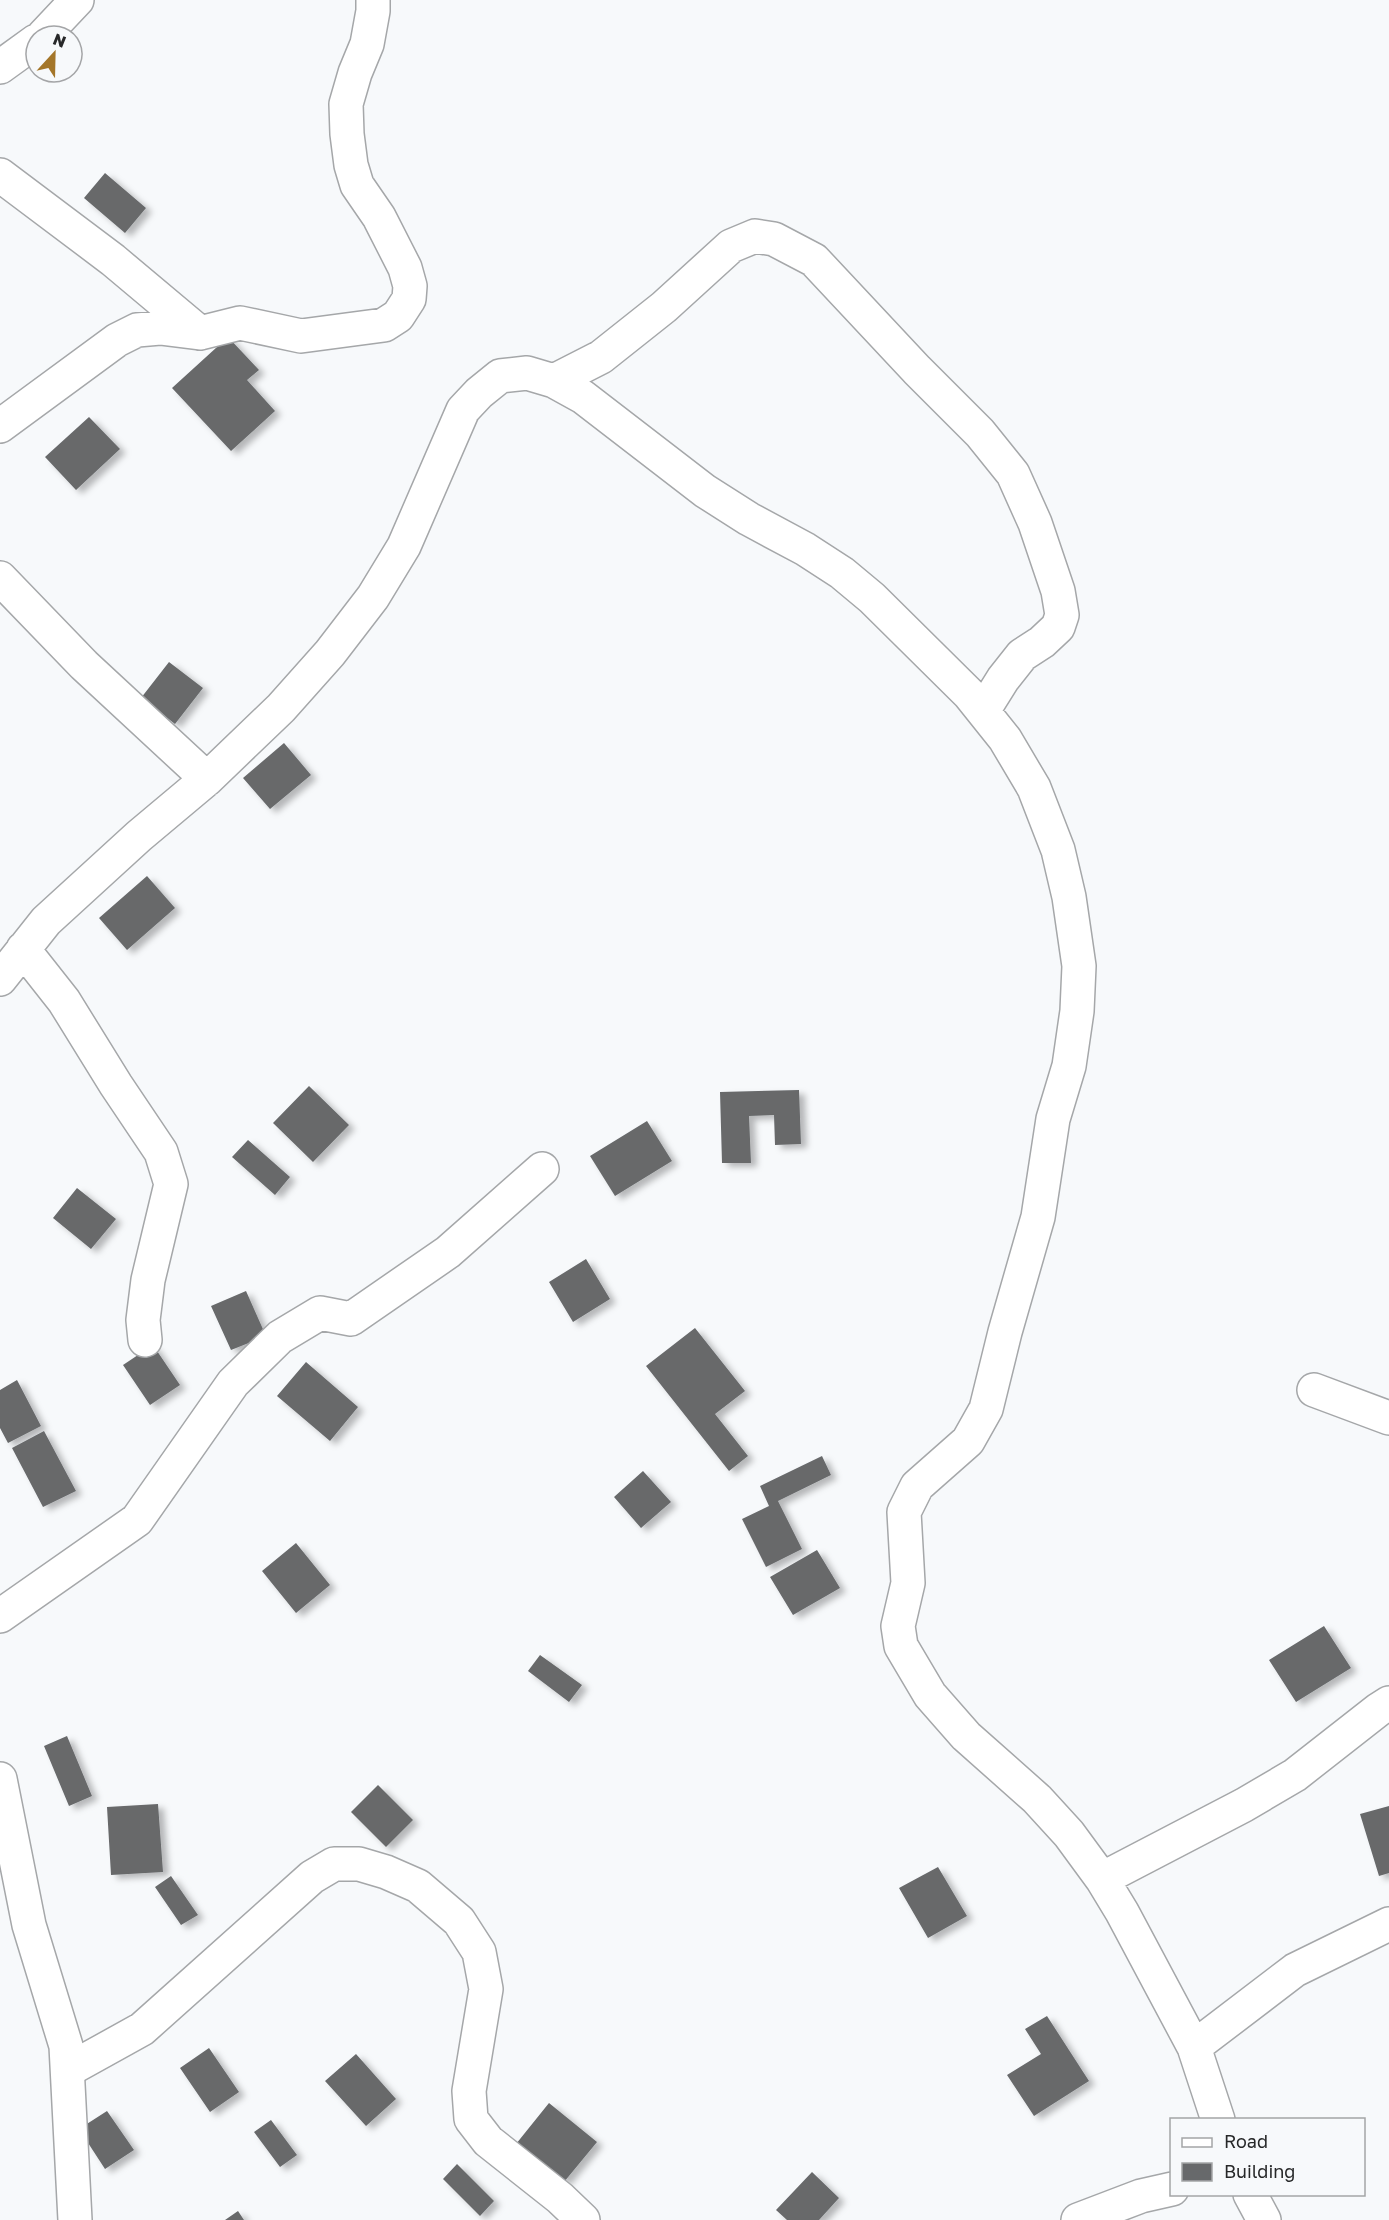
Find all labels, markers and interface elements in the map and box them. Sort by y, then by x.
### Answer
north arrow [24,24,84,84]
text: N [50,29,69,52]
legend [1170,2118,1365,2196]
text: Road [1224,2130,1268,2152]
text: Building [1224,2160,1295,2182]

